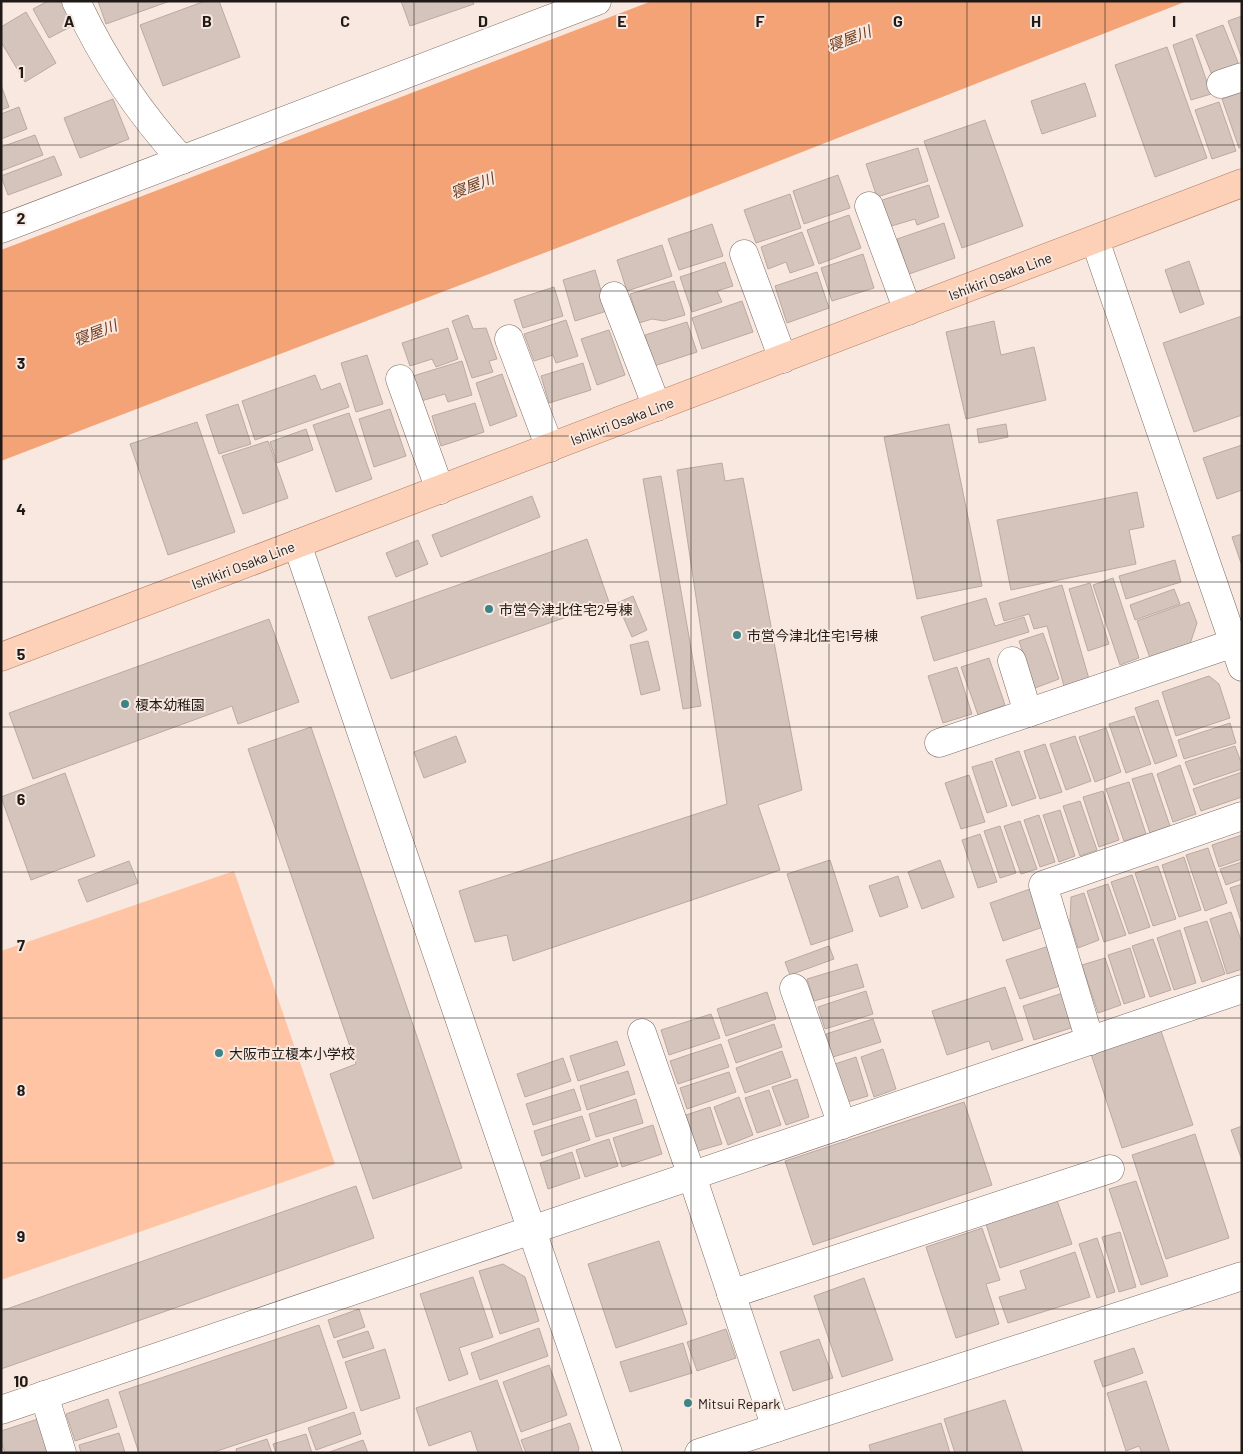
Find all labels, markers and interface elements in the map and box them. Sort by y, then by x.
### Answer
text: A [64,11,75,30]
text: B [202,11,212,30]
text: C [340,11,350,30]
text: D [478,11,488,30]
text: E [617,11,627,30]
text: F [756,11,765,30]
text: G [893,11,903,30]
text: H [1031,11,1041,30]
text: I [1172,11,1176,30]
water label: 寝屋川 [825,21,875,54]
text: 1 [18,62,24,81]
water label: 寝屋川 [448,168,498,201]
text: 2 [17,208,26,227]
street label: Ishikiri Osaka Line [946,248,1054,304]
water label: 寝屋川 [71,315,121,348]
text: 3 [17,353,25,372]
street label: Ishikiri Osaka Line [568,393,676,449]
text: 4 [16,499,26,518]
street label: Ishikiri Osaka Line [189,537,297,593]
place label: 市営今津北住宅2号棟 [499,601,633,618]
marker: 市営今津北住宅2号棟 [483,603,495,615]
place label: 市営今津北住宅1号棟 [747,627,878,644]
marker: 市営今津北住宅1号棟 [731,629,743,641]
text: 5 [17,644,26,663]
place label: 榎本幼稚園 [135,696,205,713]
marker: 榎本幼稚園 [119,698,131,710]
text: 6 [17,789,26,808]
text: 7 [17,935,25,954]
place label: 大阪市立榎本小学校 [229,1045,355,1062]
marker: 大阪市立榎本小学校 [213,1047,225,1059]
text: 8 [17,1080,26,1099]
text: 9 [17,1226,25,1245]
text: 10 [14,1371,28,1390]
place label: Mitsui Repark [698,1395,780,1412]
marker: Mitsui Repark [682,1397,694,1409]

